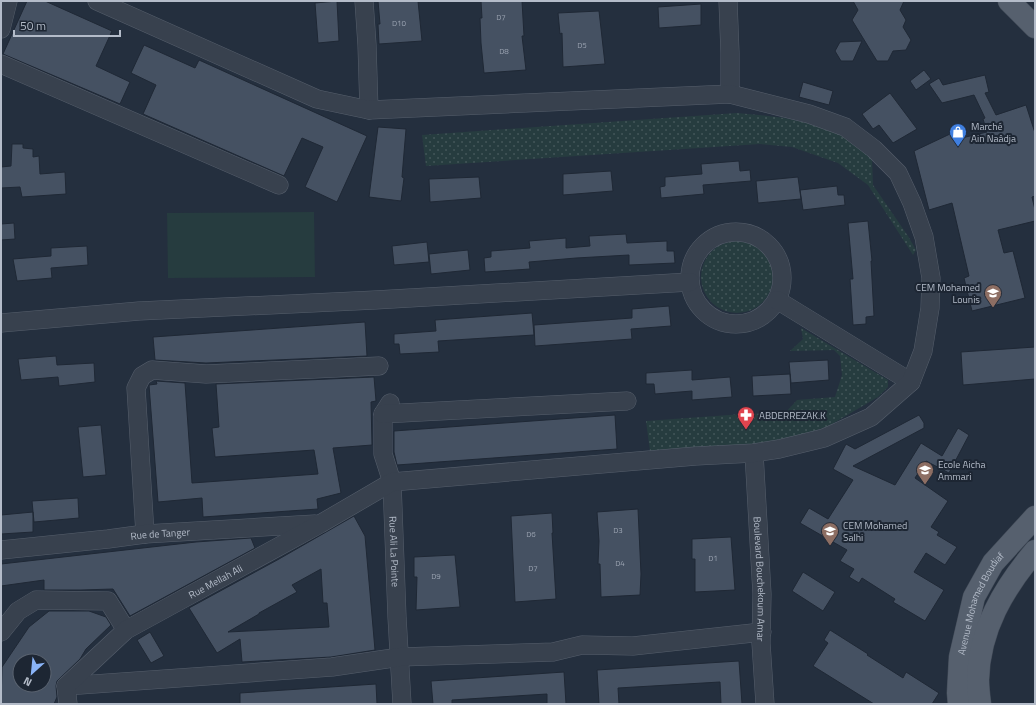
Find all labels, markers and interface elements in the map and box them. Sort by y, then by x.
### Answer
house number: D7 [496,11,506,23]
scale bar [14,12,120,38]
text: 50 m [20,16,46,35]
house number: D10 [392,17,407,29]
house number: D5 [577,39,587,51]
house number: D8 [499,45,509,57]
place label: Marché Ain Naâdja [971,119,1016,146]
shop icon: Marché Ain Naâdja [948,122,968,147]
place label: CEM Mohamed Lounis [916,280,980,307]
school or university icon: CEM Mohamed Lounis [983,283,1003,308]
pharmacy icon: ABDERREZAK.K [736,405,756,430]
place label: ABDERREZAK.K [759,408,826,423]
place label: Ecole Aicha Ammari [938,457,985,484]
school or university icon: Ecole Aicha Ammari [915,460,935,485]
street label: Rue Ali La Pointe [386,516,403,587]
street label: Boulevard Bouchekoum Amar [750,516,770,642]
place label: CEM Mohamed Salhi [843,518,907,545]
school or university icon: CEM Mohamed Salhi [820,521,840,546]
street label: Rue de Tanger [129,524,191,543]
house number: D3 [613,524,623,536]
house number: D6 [526,528,536,540]
street label: Avenue Mohamed Boudiaf [953,548,1008,656]
house number: D1 [708,552,718,564]
house number: D4 [615,557,625,569]
street label: Rue Mellah Ali [185,560,245,602]
house number: D7 [528,562,538,574]
house number: D9 [431,570,441,582]
north arrow [12,653,52,693]
text: N [20,673,34,691]

